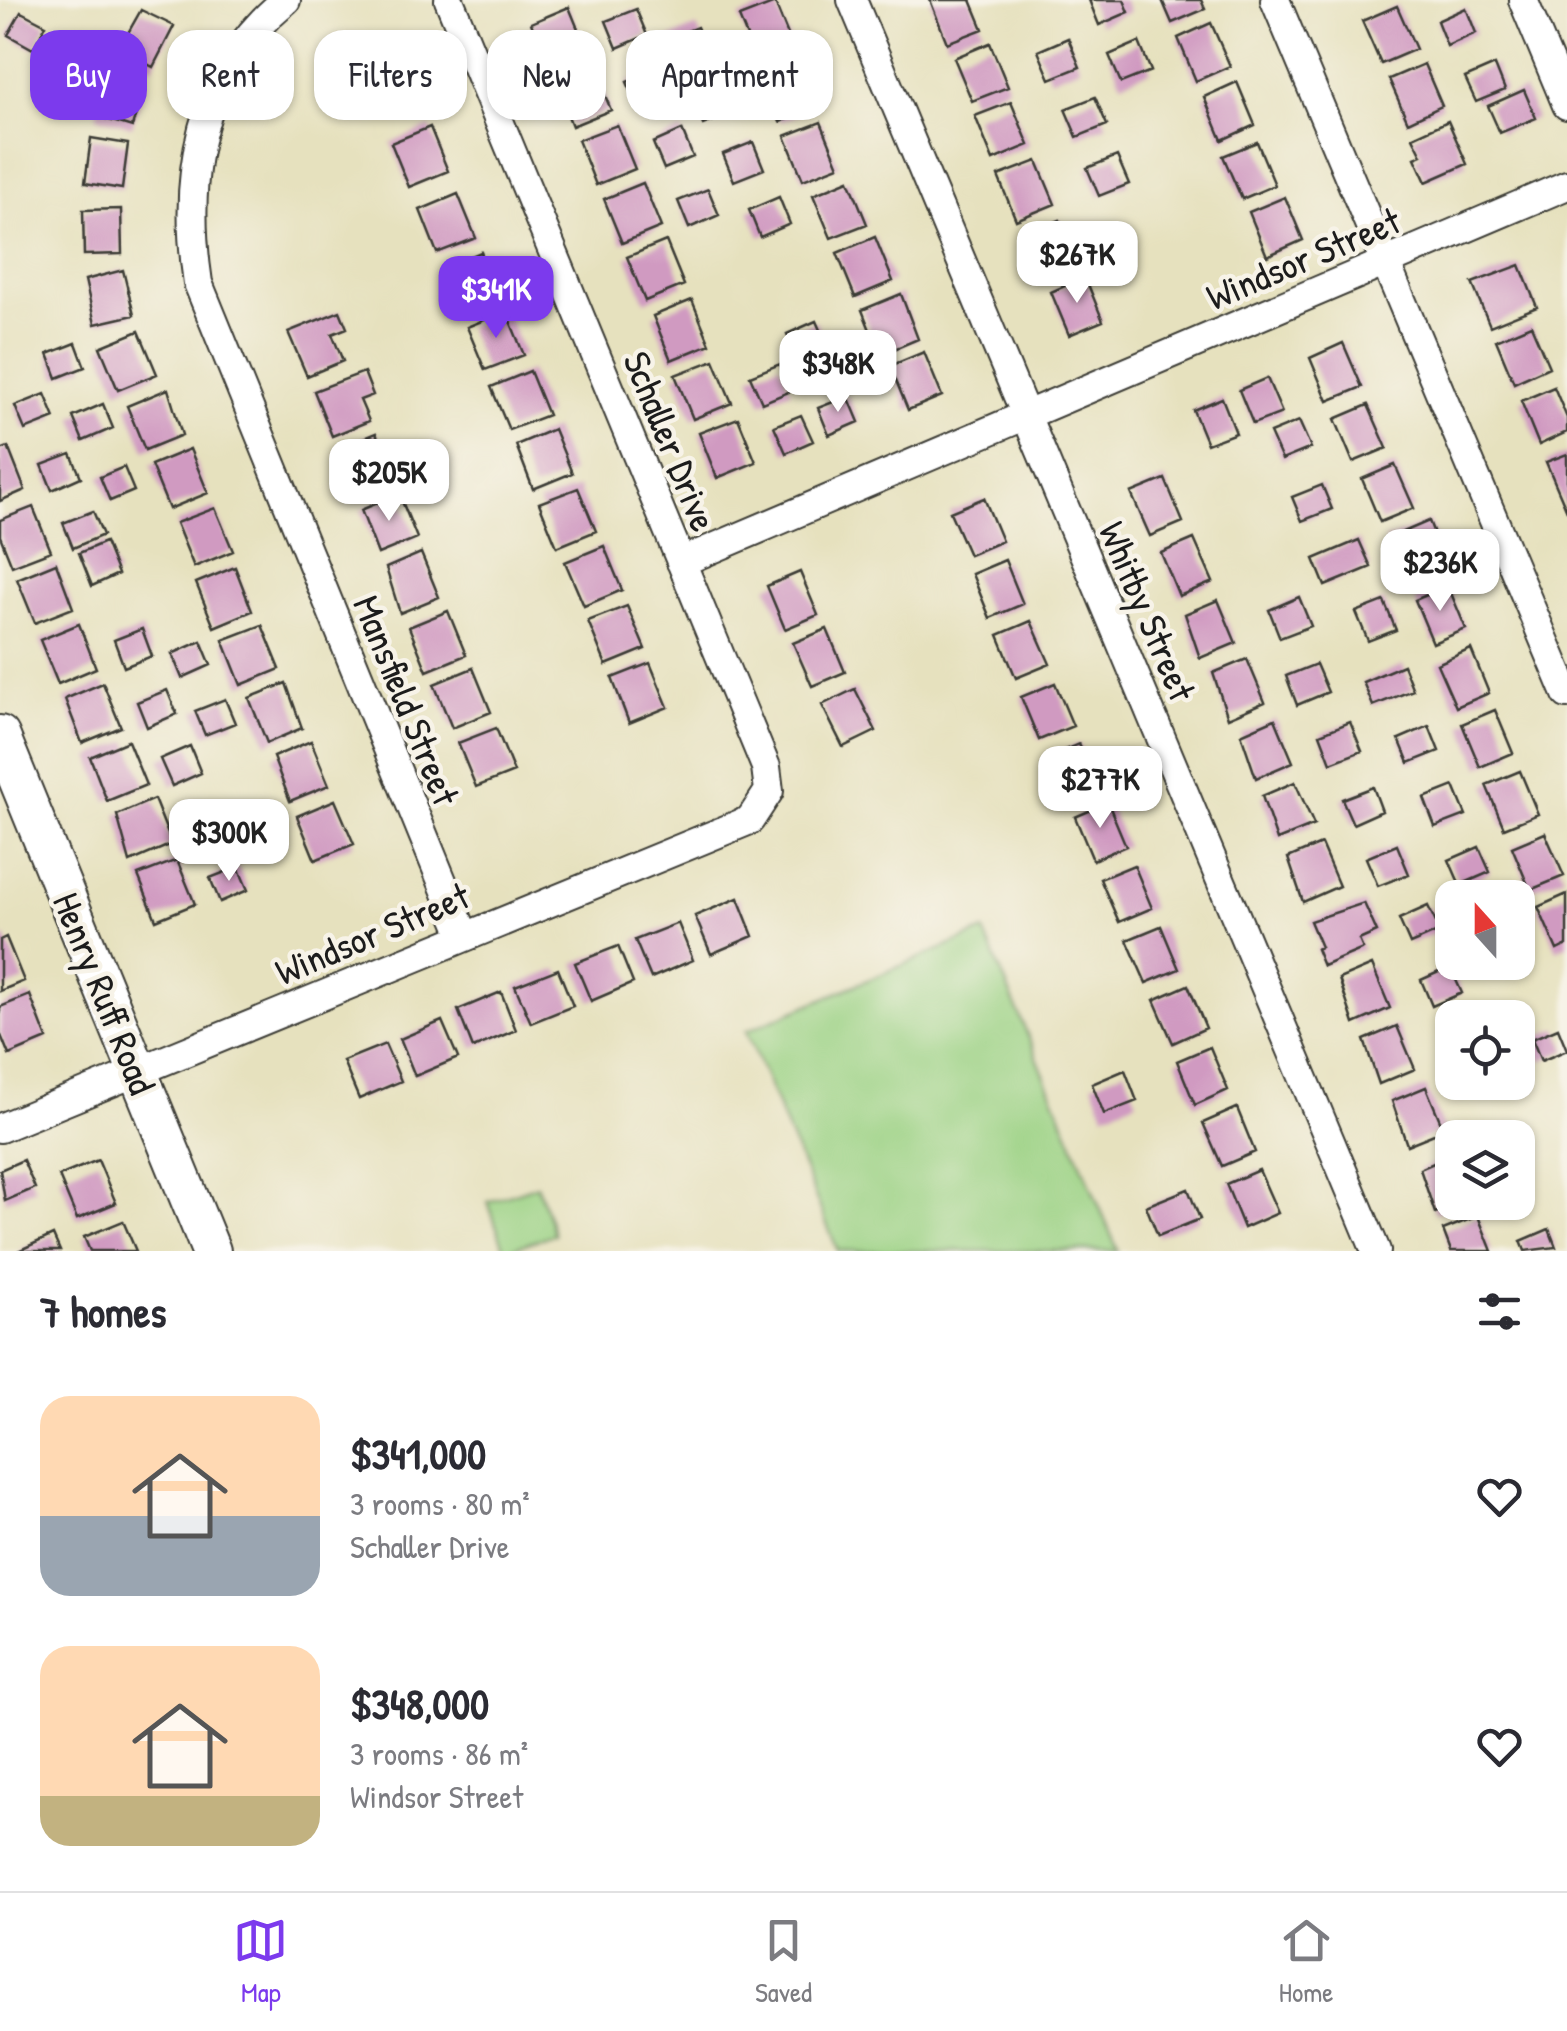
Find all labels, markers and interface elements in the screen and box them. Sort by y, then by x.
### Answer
chip: Buy [30,30,147,120]
chip: Rent [167,30,294,120]
chip: Filters [314,30,467,120]
chip: New [487,30,606,120]
chip: Apartment [626,30,833,120]
street label: Windsor Street [1198,194,1409,322]
pin: $267K [1007,221,1147,306]
text: $267K [1039,232,1115,275]
pin: $341K [426,256,566,341]
text: $341K [461,267,531,310]
pin: $348K [768,330,908,415]
text: $348K [801,341,875,384]
street label: Schaller Drive [611,343,731,539]
pin: $205K [319,439,459,524]
text: $205K [351,450,427,493]
street label: Whitby Street [1087,513,1209,709]
pin: $236K [1370,529,1510,614]
text: $236K [1402,540,1478,583]
street label: Mansfield Street [341,587,473,813]
pin: $277K [1030,746,1170,831]
text: $277K [1060,757,1140,800]
pin: $300K [159,799,299,884]
text: $300K [191,810,267,853]
street label: Windsor Street [267,869,478,997]
north arrow [1435,880,1535,980]
map controls [1435,880,1535,1220]
street label: Henry Ruff Road [41,885,169,1102]
button: locate [1435,1000,1535,1100]
button: layers [1435,1120,1535,1220]
text: 7 homes [40,1283,166,1340]
icon: filters [1472,1284,1527,1339]
text: $341,000 [350,1425,486,1482]
icon: home [120,1436,240,1556]
icon: heart [1472,1469,1527,1524]
text: 3 rooms · 80 m² [350,1482,530,1525]
text: Schaller Drive [350,1525,510,1568]
text: $348,000 [350,1675,489,1732]
icon: home [120,1686,240,1806]
icon: heart [1472,1719,1527,1774]
text: 3 rooms · 86 m² [350,1732,528,1775]
text: Windsor Street [350,1775,523,1818]
tab: Map [233,1913,288,2011]
tab: Saved [755,1913,812,2011]
tab: Home [1279,1913,1334,2011]

